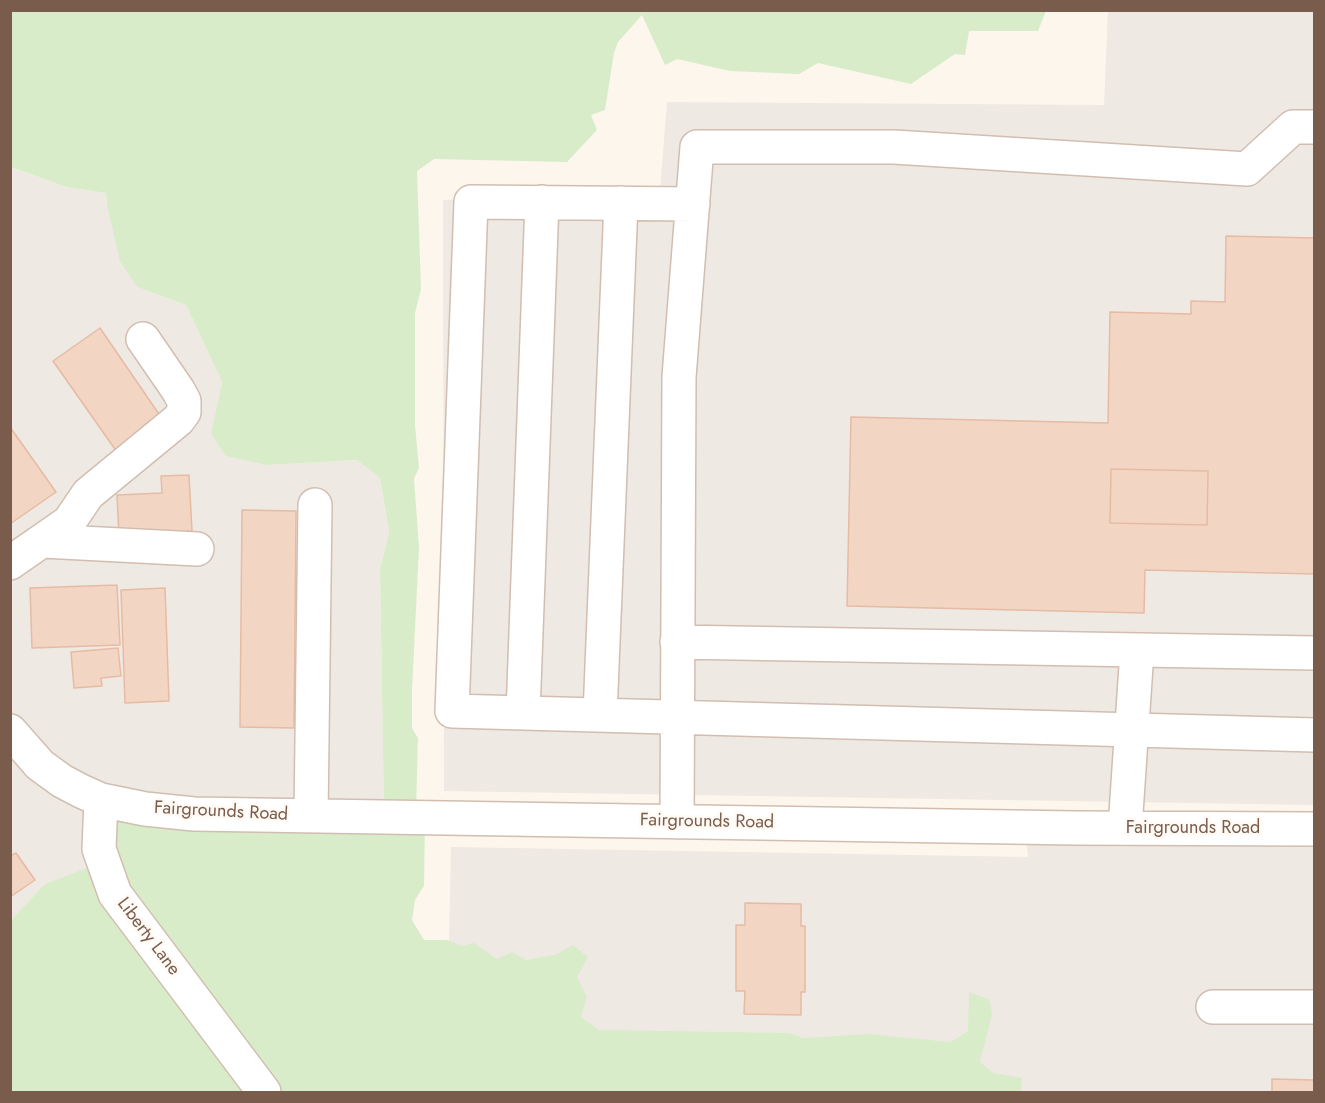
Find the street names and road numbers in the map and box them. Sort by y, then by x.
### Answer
street label: Fairgrounds Road [153,798,289,826]
street label: Fairgrounds Road [640,810,774,834]
street label: Fairgrounds Road [1126,818,1260,840]
street label: Liberty Lane [112,894,184,980]

